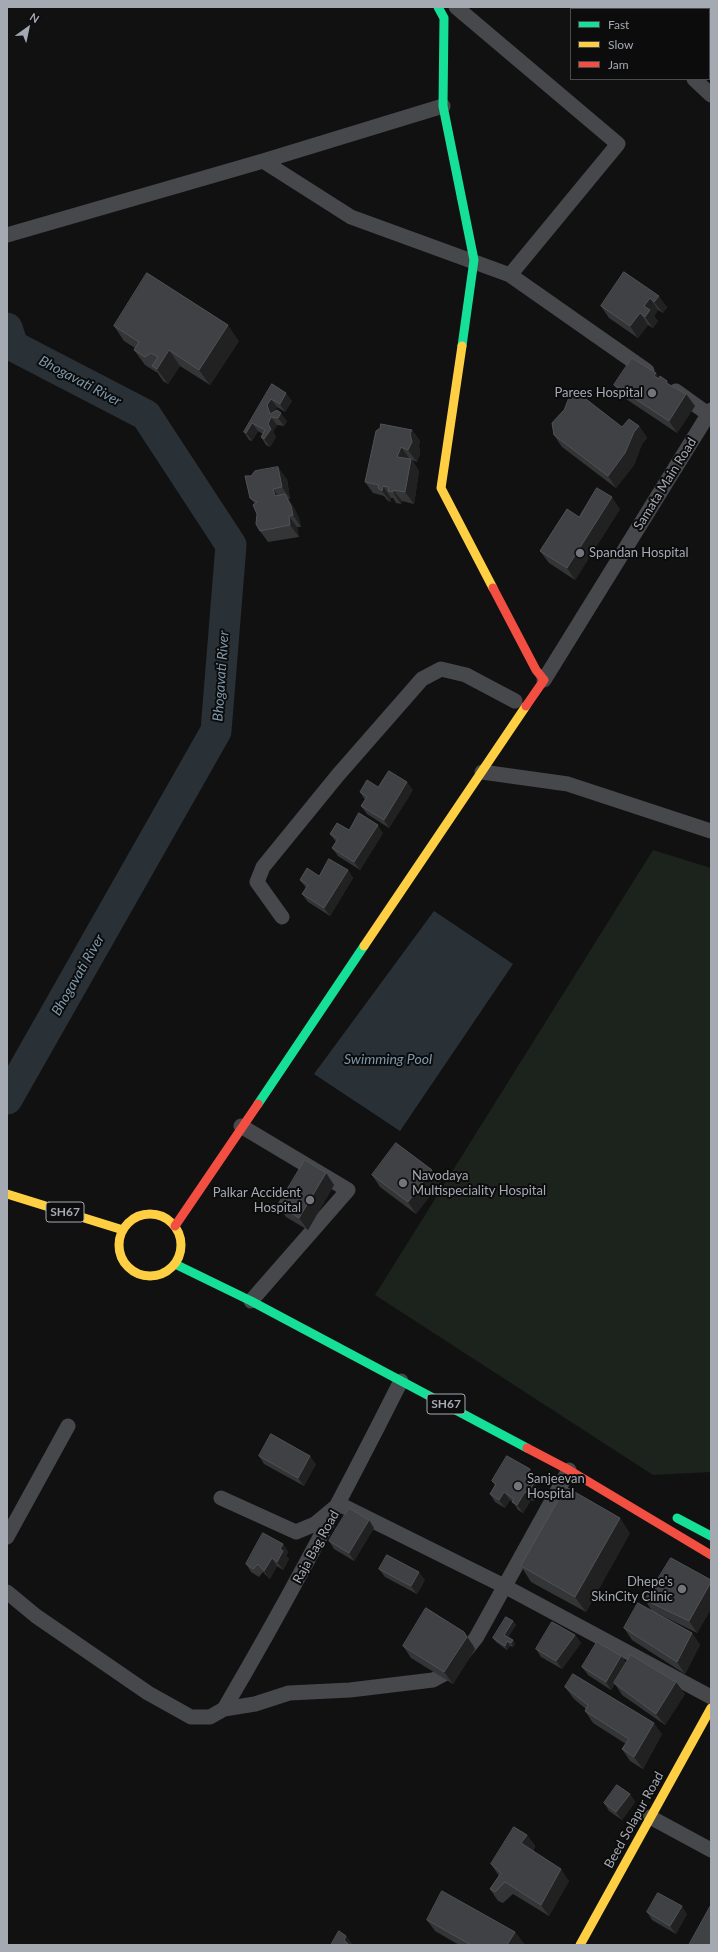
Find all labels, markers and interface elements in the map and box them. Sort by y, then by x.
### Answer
north arrow [8,8,48,48]
legend [570,8,710,80]
text: N [28,10,42,25]
text: Fast [608,17,629,32]
text: Slow [608,37,633,52]
text: Jam [608,57,629,72]
water label: Bhogavati River [36,352,124,410]
place label: Parees Hospital [554,385,643,401]
marker: Parees Hospital [646,387,658,399]
street label: Samata Main Road [630,435,700,533]
place label: Spandan Hospital [589,545,689,561]
marker: Spandan Hospital [574,547,586,559]
water label: Bhogavati River [209,630,233,722]
water label: Bhogavati River [48,931,108,1019]
water label: Swimming Pool [344,1051,432,1067]
place label: Navodaya Multispeciality Hospital [412,1168,546,1199]
marker: Navodaya Multispeciality Hospital [397,1177,409,1189]
place label: Palkar Accident Hospital [213,1185,301,1216]
marker: Palkar Accident Hospital [304,1194,316,1206]
road number: SH67 [46,1202,84,1222]
road number: SH67 [427,1394,465,1414]
place label: Sanjeevan Hospital [527,1471,585,1502]
marker: Sanjeevan Hospital [512,1480,524,1492]
street label: Raja Bag Road [290,1508,342,1586]
place label: Dhepe's SkinCity Clinic [591,1574,673,1605]
marker: Dhepe's SkinCity Clinic [676,1583,688,1595]
street label: Beed Solapur Road [601,1769,667,1871]

